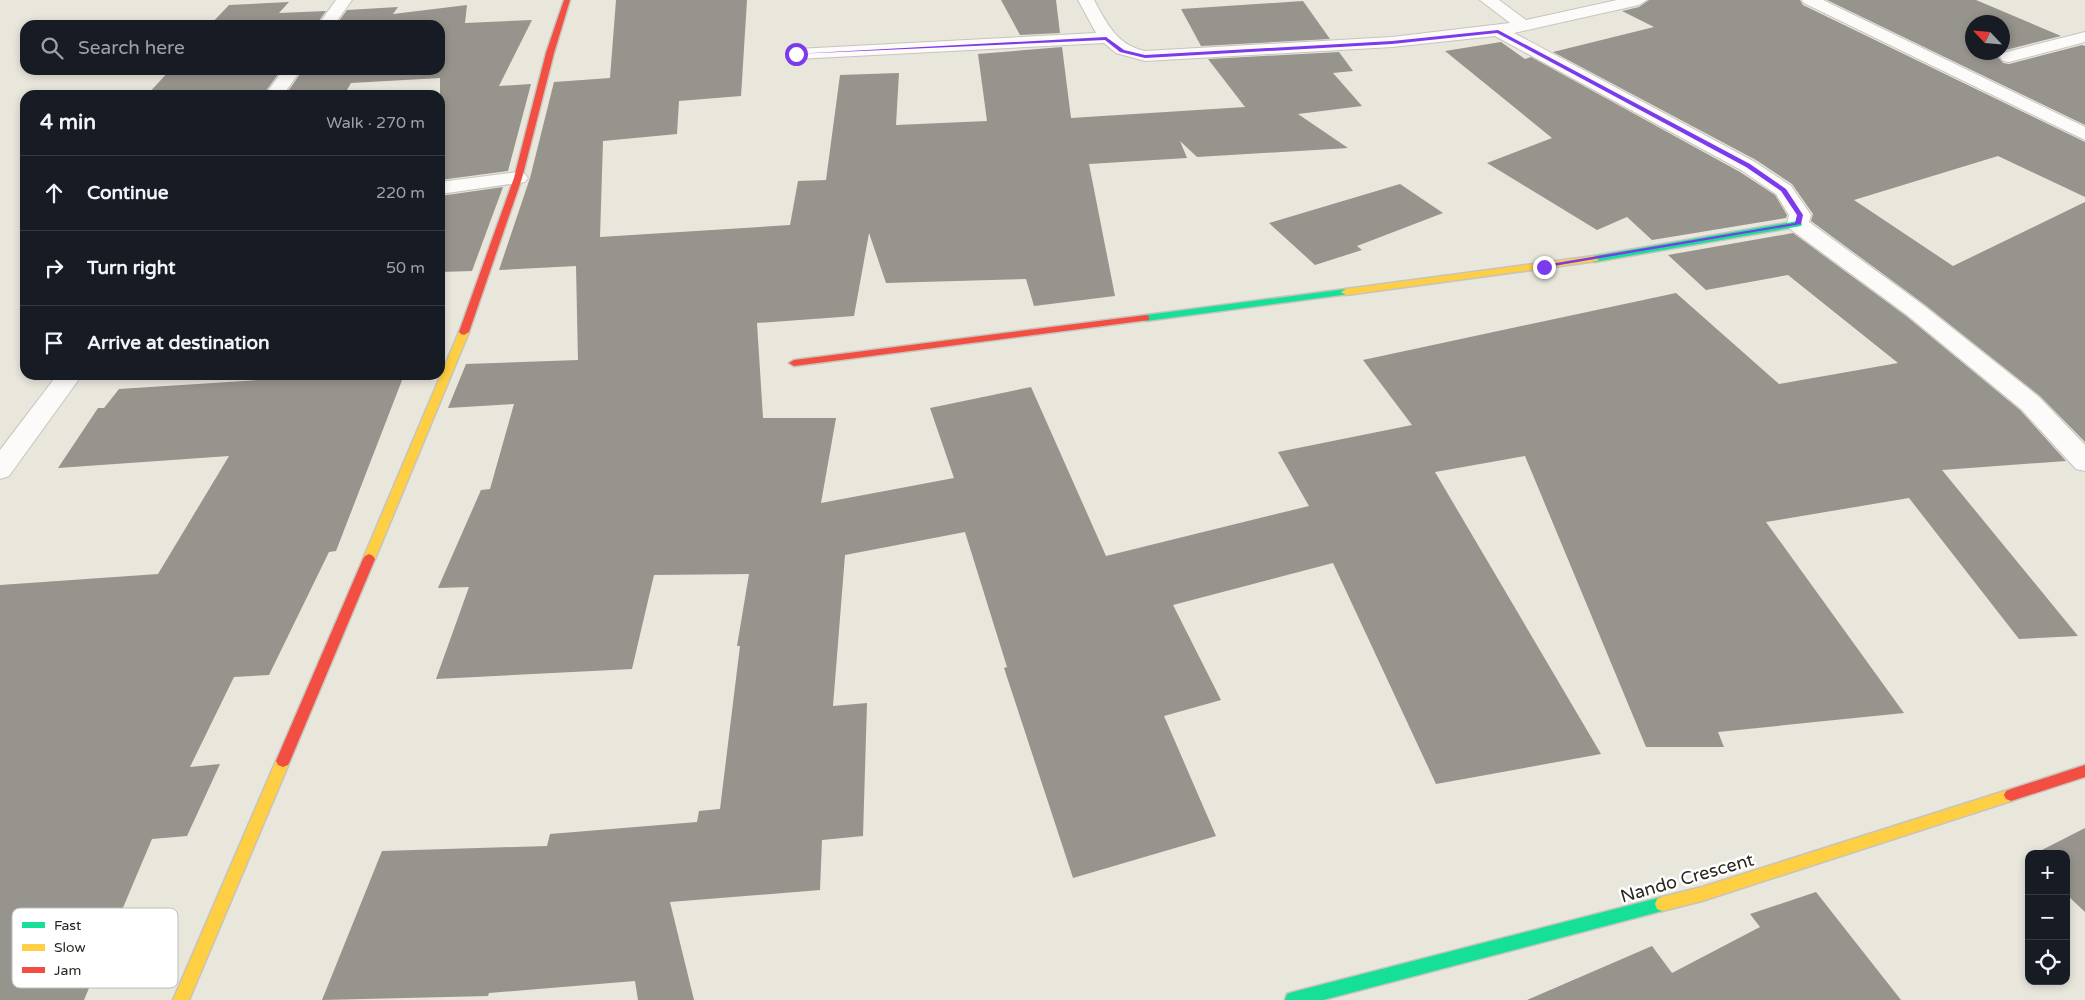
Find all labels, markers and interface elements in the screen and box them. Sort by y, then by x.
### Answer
north arrow [1965,15,2010,60]
search box [20,20,445,75]
icon: search [38,34,66,62]
text: Search here [78,37,185,59]
route start [785,43,808,66]
text: 4 min [40,110,96,135]
text: Walk · 270 m [326,113,425,133]
icon: ahead [40,179,68,207]
text: Continue [87,182,169,204]
text: 220 m [376,183,425,203]
icon: right [40,254,68,282]
route end [1533,256,1556,279]
text: Turn right [87,257,175,279]
text: 50 m [386,258,425,278]
icon: arrive [40,329,68,357]
text: Arrive at destination [87,332,270,354]
street label: Nando Crescent [1618,848,1756,908]
map controls [2025,850,2070,985]
button: + [2025,850,2070,895]
button: − [2025,895,2070,940]
legend [12,908,178,988]
text: Fast [54,917,82,934]
text: Slow [54,939,86,956]
button: locate [2025,940,2070,985]
text: Jam [54,962,81,979]

